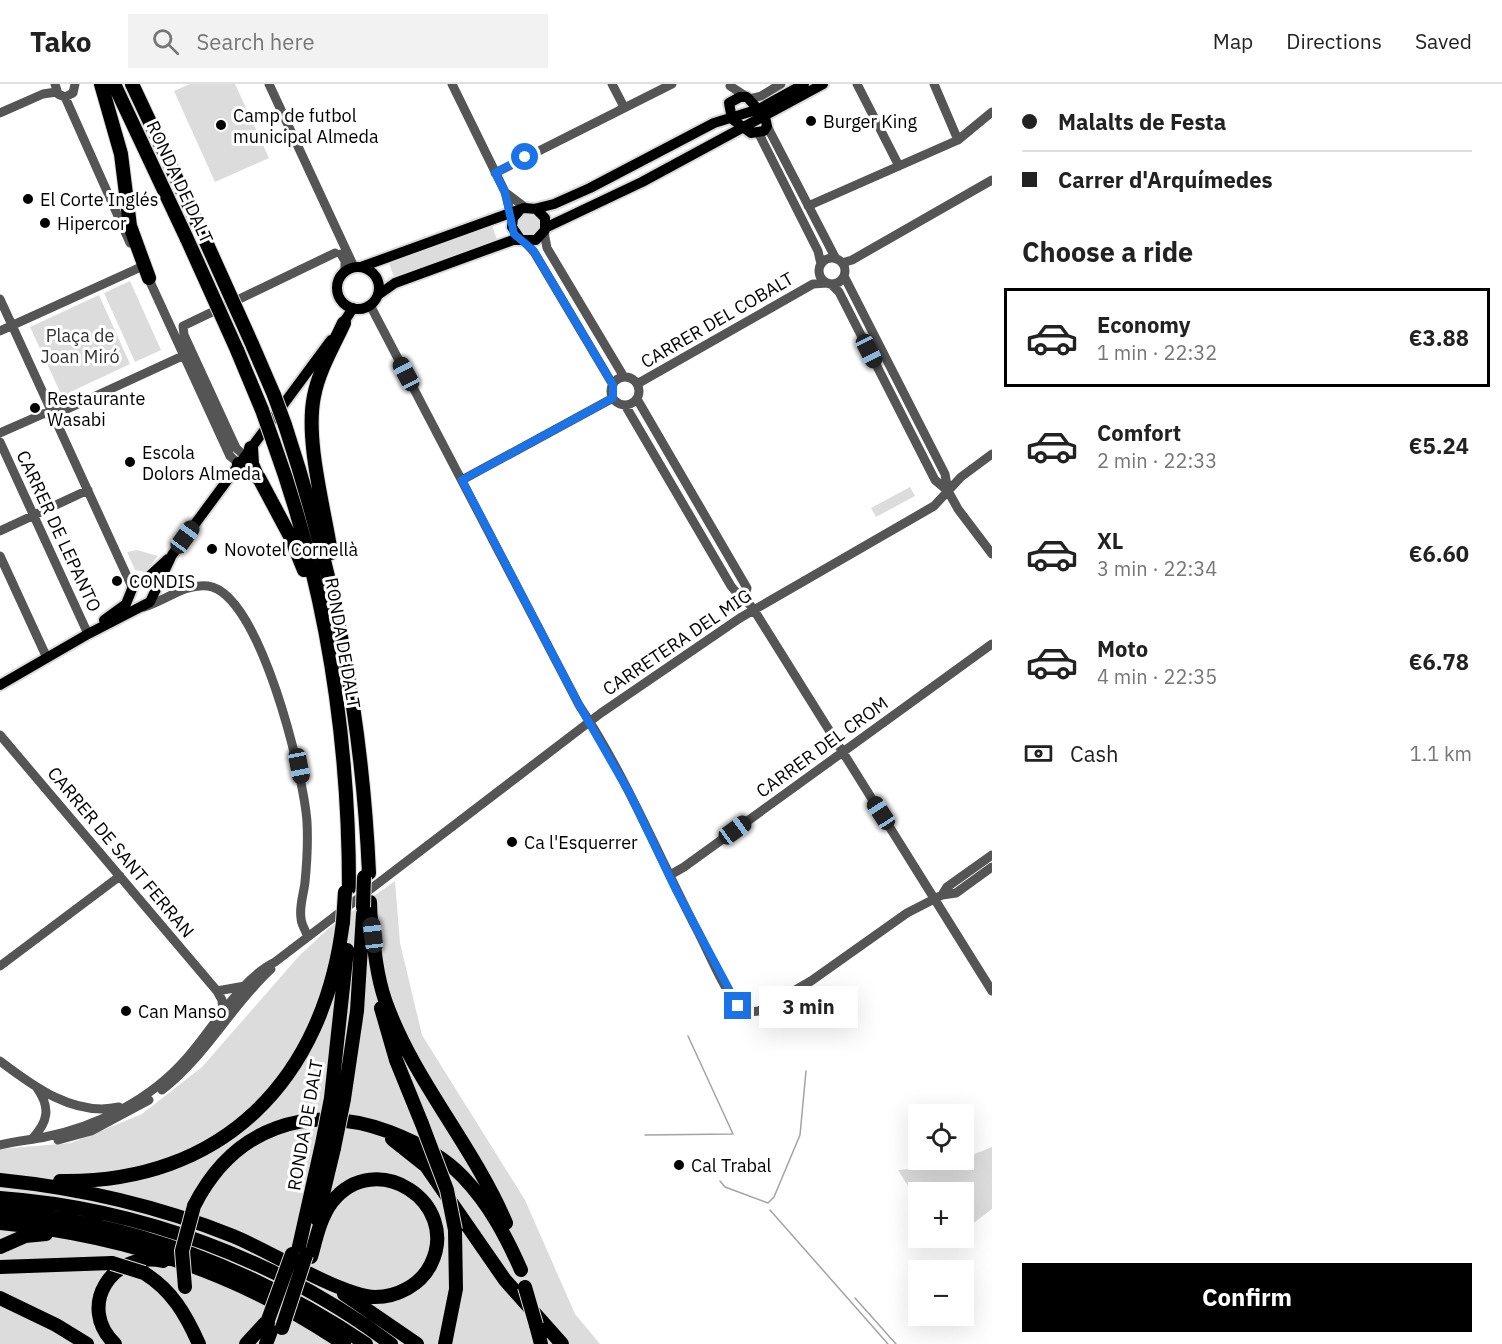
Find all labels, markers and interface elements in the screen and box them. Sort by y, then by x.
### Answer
search box [128,14,548,68]
text: Tako [30,23,92,60]
icon: search [149,25,182,58]
text: Search here [197,27,314,56]
text: Map [1213,27,1253,55]
text: Directions [1286,27,1382,55]
text: Saved [1415,27,1472,55]
place label: Camp de futbol municipal Almeda [233,104,379,148]
text: Malalts de Festa [1058,107,1226,136]
place label: Burger King [823,110,917,133]
marker: Burger King [804,114,818,128]
street label: RONDA DE DALT [142,117,218,247]
marker: Camp de futbol municipal Almeda [214,118,228,132]
route start [511,143,538,170]
text: Carrer d'Arquímedes [1058,165,1273,194]
place label: El Corte Inglés [40,188,158,211]
marker: El Corte Inglés [21,192,35,206]
place label: Hipercor [57,212,127,235]
marker: Hipercor [38,216,52,230]
text: Choose a ride [1022,234,1193,269]
street label: CARRER DEL COBALT [636,267,798,373]
text: Economy [1097,310,1191,339]
icon: car [1025,311,1079,365]
text: €3.88 [1409,323,1469,352]
park label: Plaça de Joan Miró [40,324,120,368]
car [853,331,885,371]
text: 1 min · 22:32 [1097,339,1217,366]
car [390,354,422,394]
place label: Restaurante Wasabi [47,387,146,431]
marker: Restaurante Wasabi [28,401,42,415]
text: Comfort [1097,418,1181,447]
icon: car [1025,419,1079,473]
text: €5.24 [1409,431,1469,460]
place label: Escola Dolors Almeda [142,441,261,485]
street label: CARRER DE LEPANTO [12,447,106,615]
text: 2 min · 22:33 [1097,447,1217,474]
marker: Escola Dolors Almeda [123,455,137,469]
car [167,517,203,557]
text: XL [1097,526,1123,555]
icon: car [1025,527,1079,581]
place label: Novotel Cornellà [224,538,358,561]
text: €6.60 [1409,539,1469,568]
marker: Novotel Cornellà [205,542,219,556]
text: 3 min · 22:34 [1097,555,1217,582]
place label: CONDIS [129,570,195,593]
marker: CONDIS [110,574,124,588]
street label: RONDA DE DALT [320,576,366,710]
street label: CARRETERA DEL MIG [598,584,756,700]
text: Moto [1097,634,1148,663]
icon: car [1025,635,1079,689]
text: €6.78 [1409,647,1469,676]
text: 4 min · 22:35 [1097,663,1217,690]
street label: CARRER DEL CROM [751,691,893,803]
icon: cash [1022,737,1055,770]
text: Cash [1070,739,1119,768]
text: 1.1 km [1410,740,1472,767]
car [287,747,311,785]
street label: CARRER DE SANT FERRAN [43,762,199,942]
car [864,793,898,833]
car [715,812,755,848]
place label: Ca l'Esquerrer [524,831,638,854]
marker: Ca l'Esquerrer [505,835,519,849]
car [362,916,384,954]
callout: 3 min [759,985,858,1027]
route end [724,992,751,1019]
text: 3 min [782,993,835,1020]
place label: Can Manso [138,1000,227,1023]
marker: Can Manso [119,1004,133,1018]
street label: RONDA DE DALT [282,1058,328,1192]
map controls [908,1104,974,1326]
button: locate [908,1104,974,1170]
place label: Cal Trabal [691,1154,772,1177]
marker: Cal Trabal [672,1158,686,1172]
button: + [908,1182,974,1248]
button: − [908,1260,974,1326]
button: Confirm [1022,1263,1472,1332]

